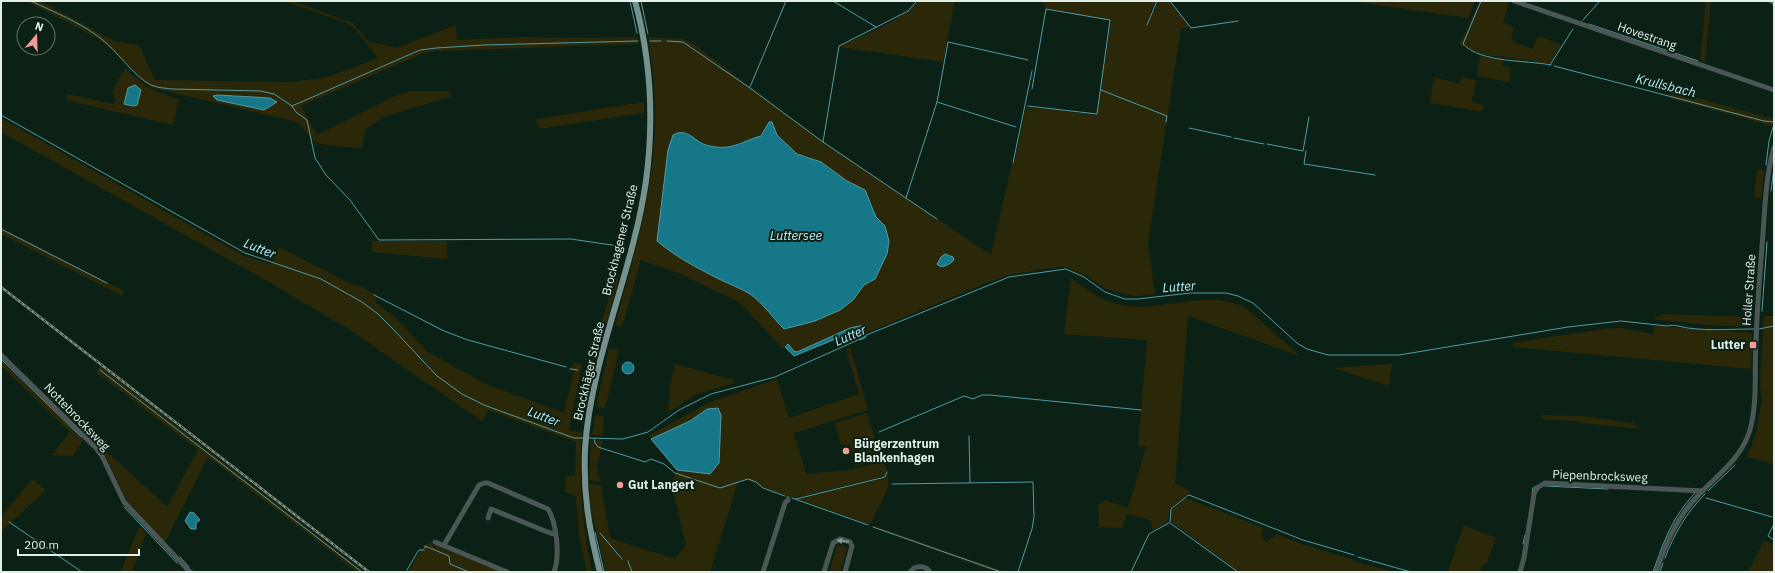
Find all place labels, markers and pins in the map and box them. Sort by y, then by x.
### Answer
place label: Lutter [1711,337,1745,352]
marker: Lutter [1748,340,1758,350]
place label: Bürgerzentrum Blankenhagen [854,436,939,465]
marker: Bürgerzentrum Blankenhagen [841,446,851,456]
place label: Gut Langert [628,477,695,492]
marker: Gut Langert [615,480,625,490]

